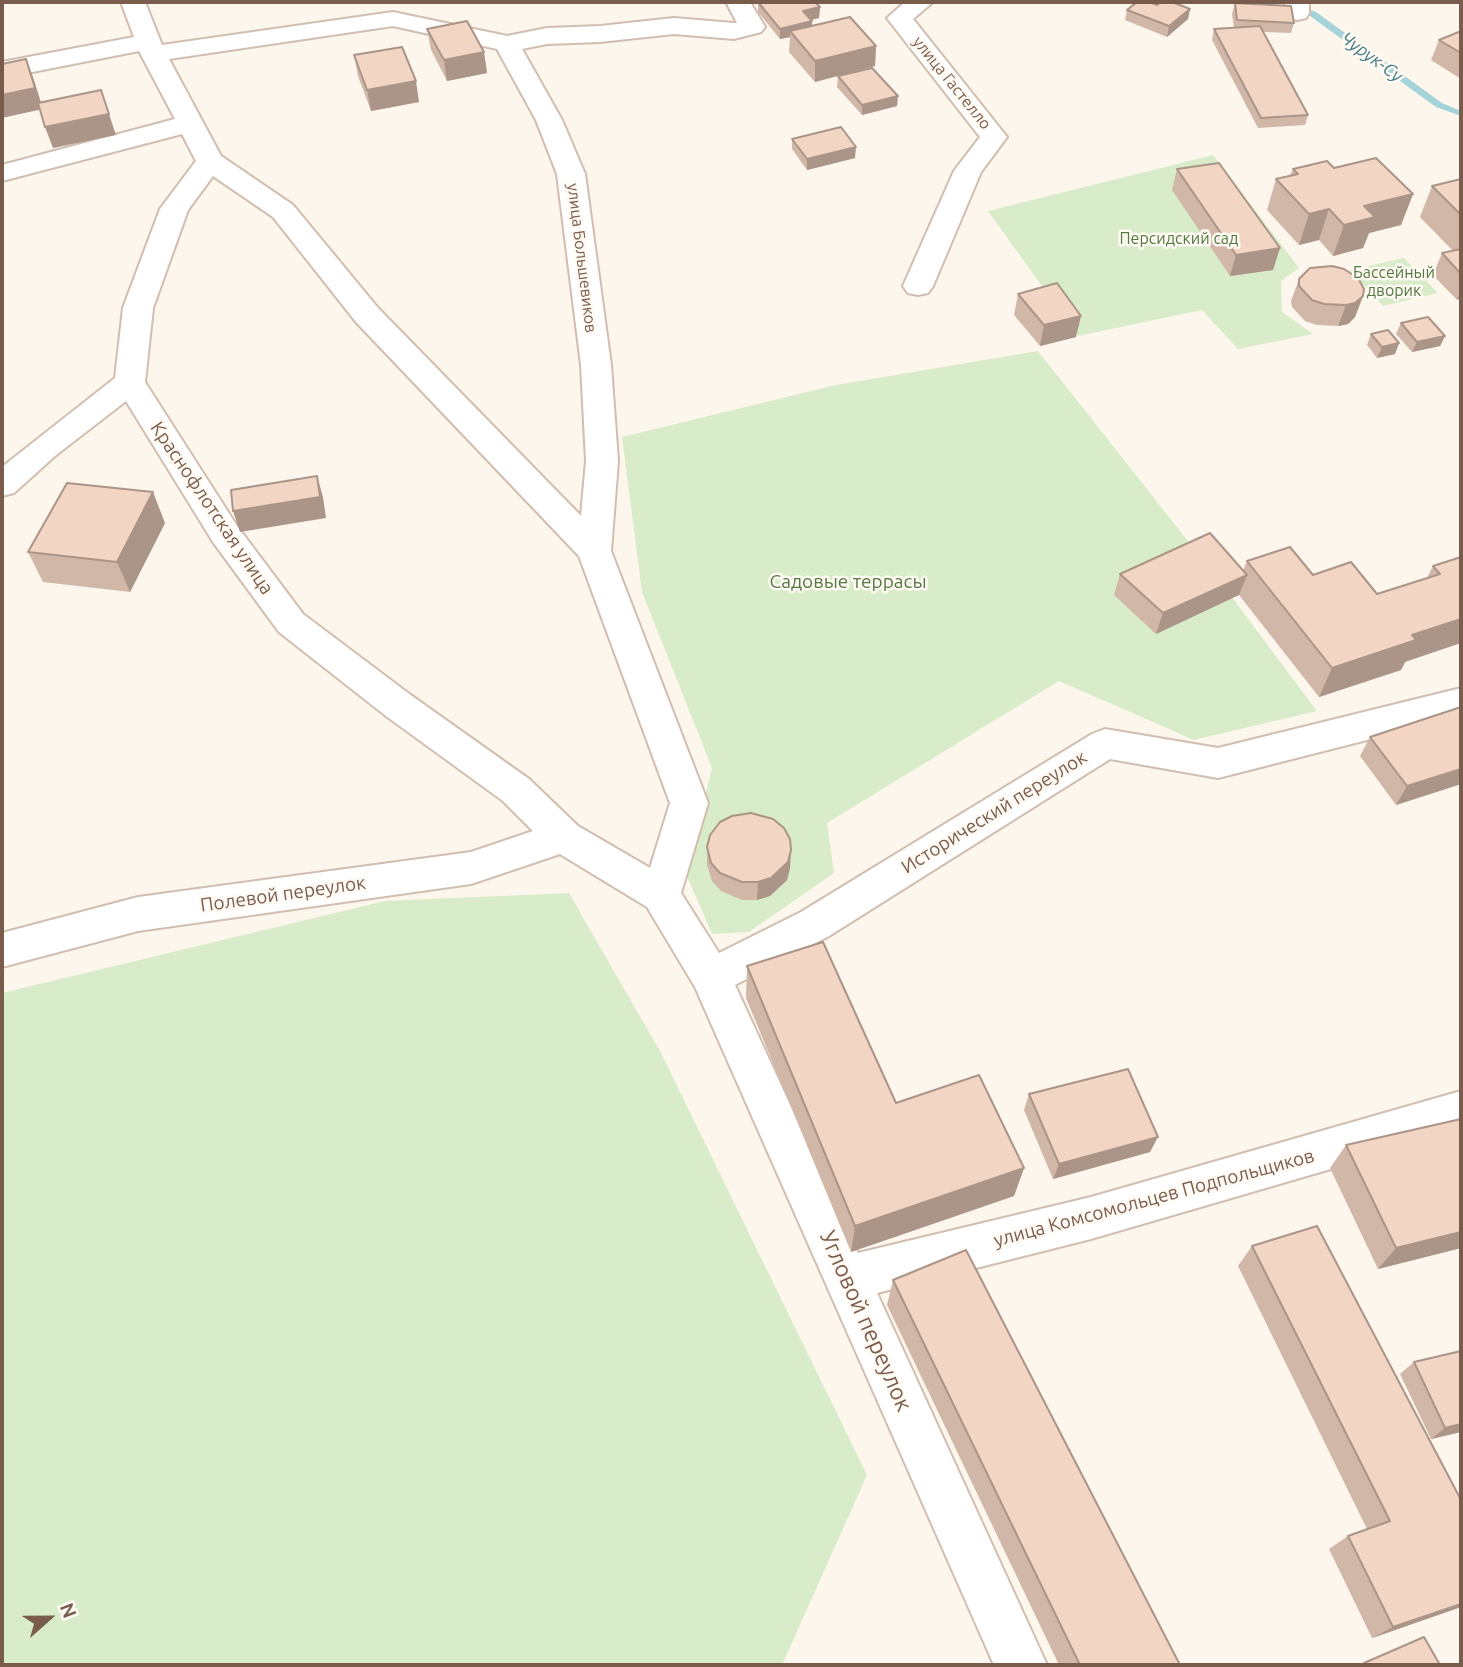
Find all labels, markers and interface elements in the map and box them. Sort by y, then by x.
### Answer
water label: Чурук-Су [1337,27,1407,87]
street label: улица Гастелло [909,33,995,133]
street label: улица Большевиков [563,182,601,334]
park label: Персидский сад [1120,229,1238,249]
park label: Бассейный дворик [1353,263,1435,301]
street label: Краснофлотская улица [146,417,278,599]
park label: Садовые террасы [769,571,927,593]
street label: Исторический переулок [897,746,1091,878]
street label: Полевой переулок [199,871,367,917]
street label: улица Комсомольцев Подпольщиков [991,1144,1317,1252]
street label: Угловой переулок [814,1226,918,1416]
north arrow [14,1583,84,1653]
text: N [56,1600,81,1621]

